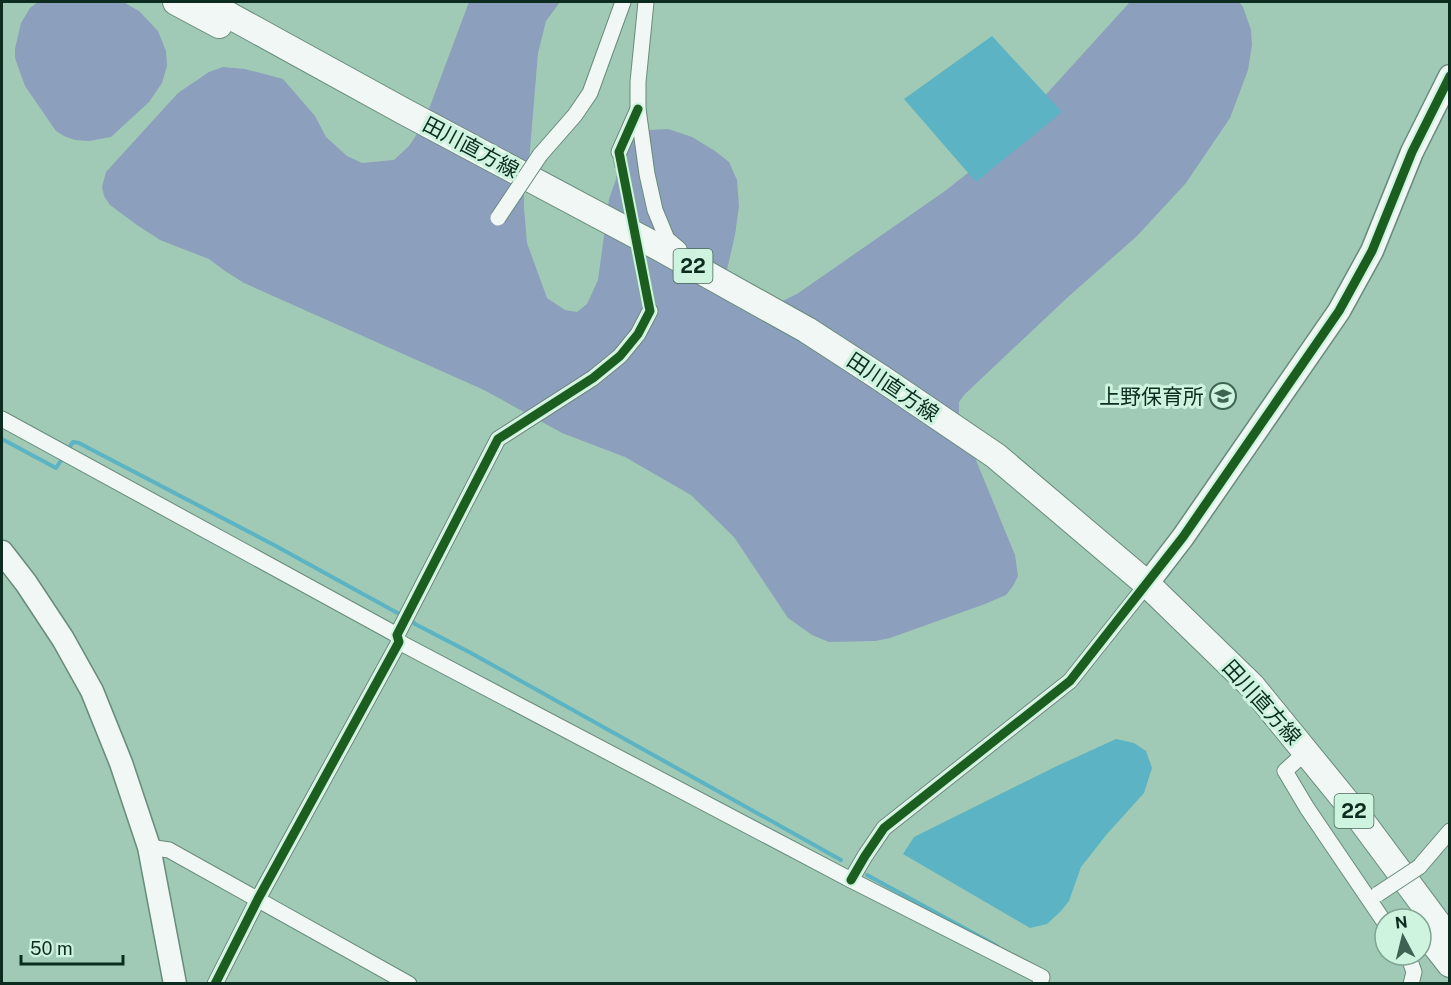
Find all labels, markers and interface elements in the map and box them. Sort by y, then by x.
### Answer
street label: 田川直方線 [419,111,523,183]
road number: 22 [674,249,712,283]
street label: 田川直方線 [842,347,944,427]
school or university icon: 上野保育所 [1208,381,1238,411]
place label: 上野保育所 [1099,384,1204,409]
street label: 田川直方線 [1218,655,1306,749]
road number: 22 [1334,794,1374,828]
north arrow [1373,907,1433,967]
text: N [1394,912,1409,933]
scale bar [21,928,123,966]
text: 50 m [30,938,73,959]

